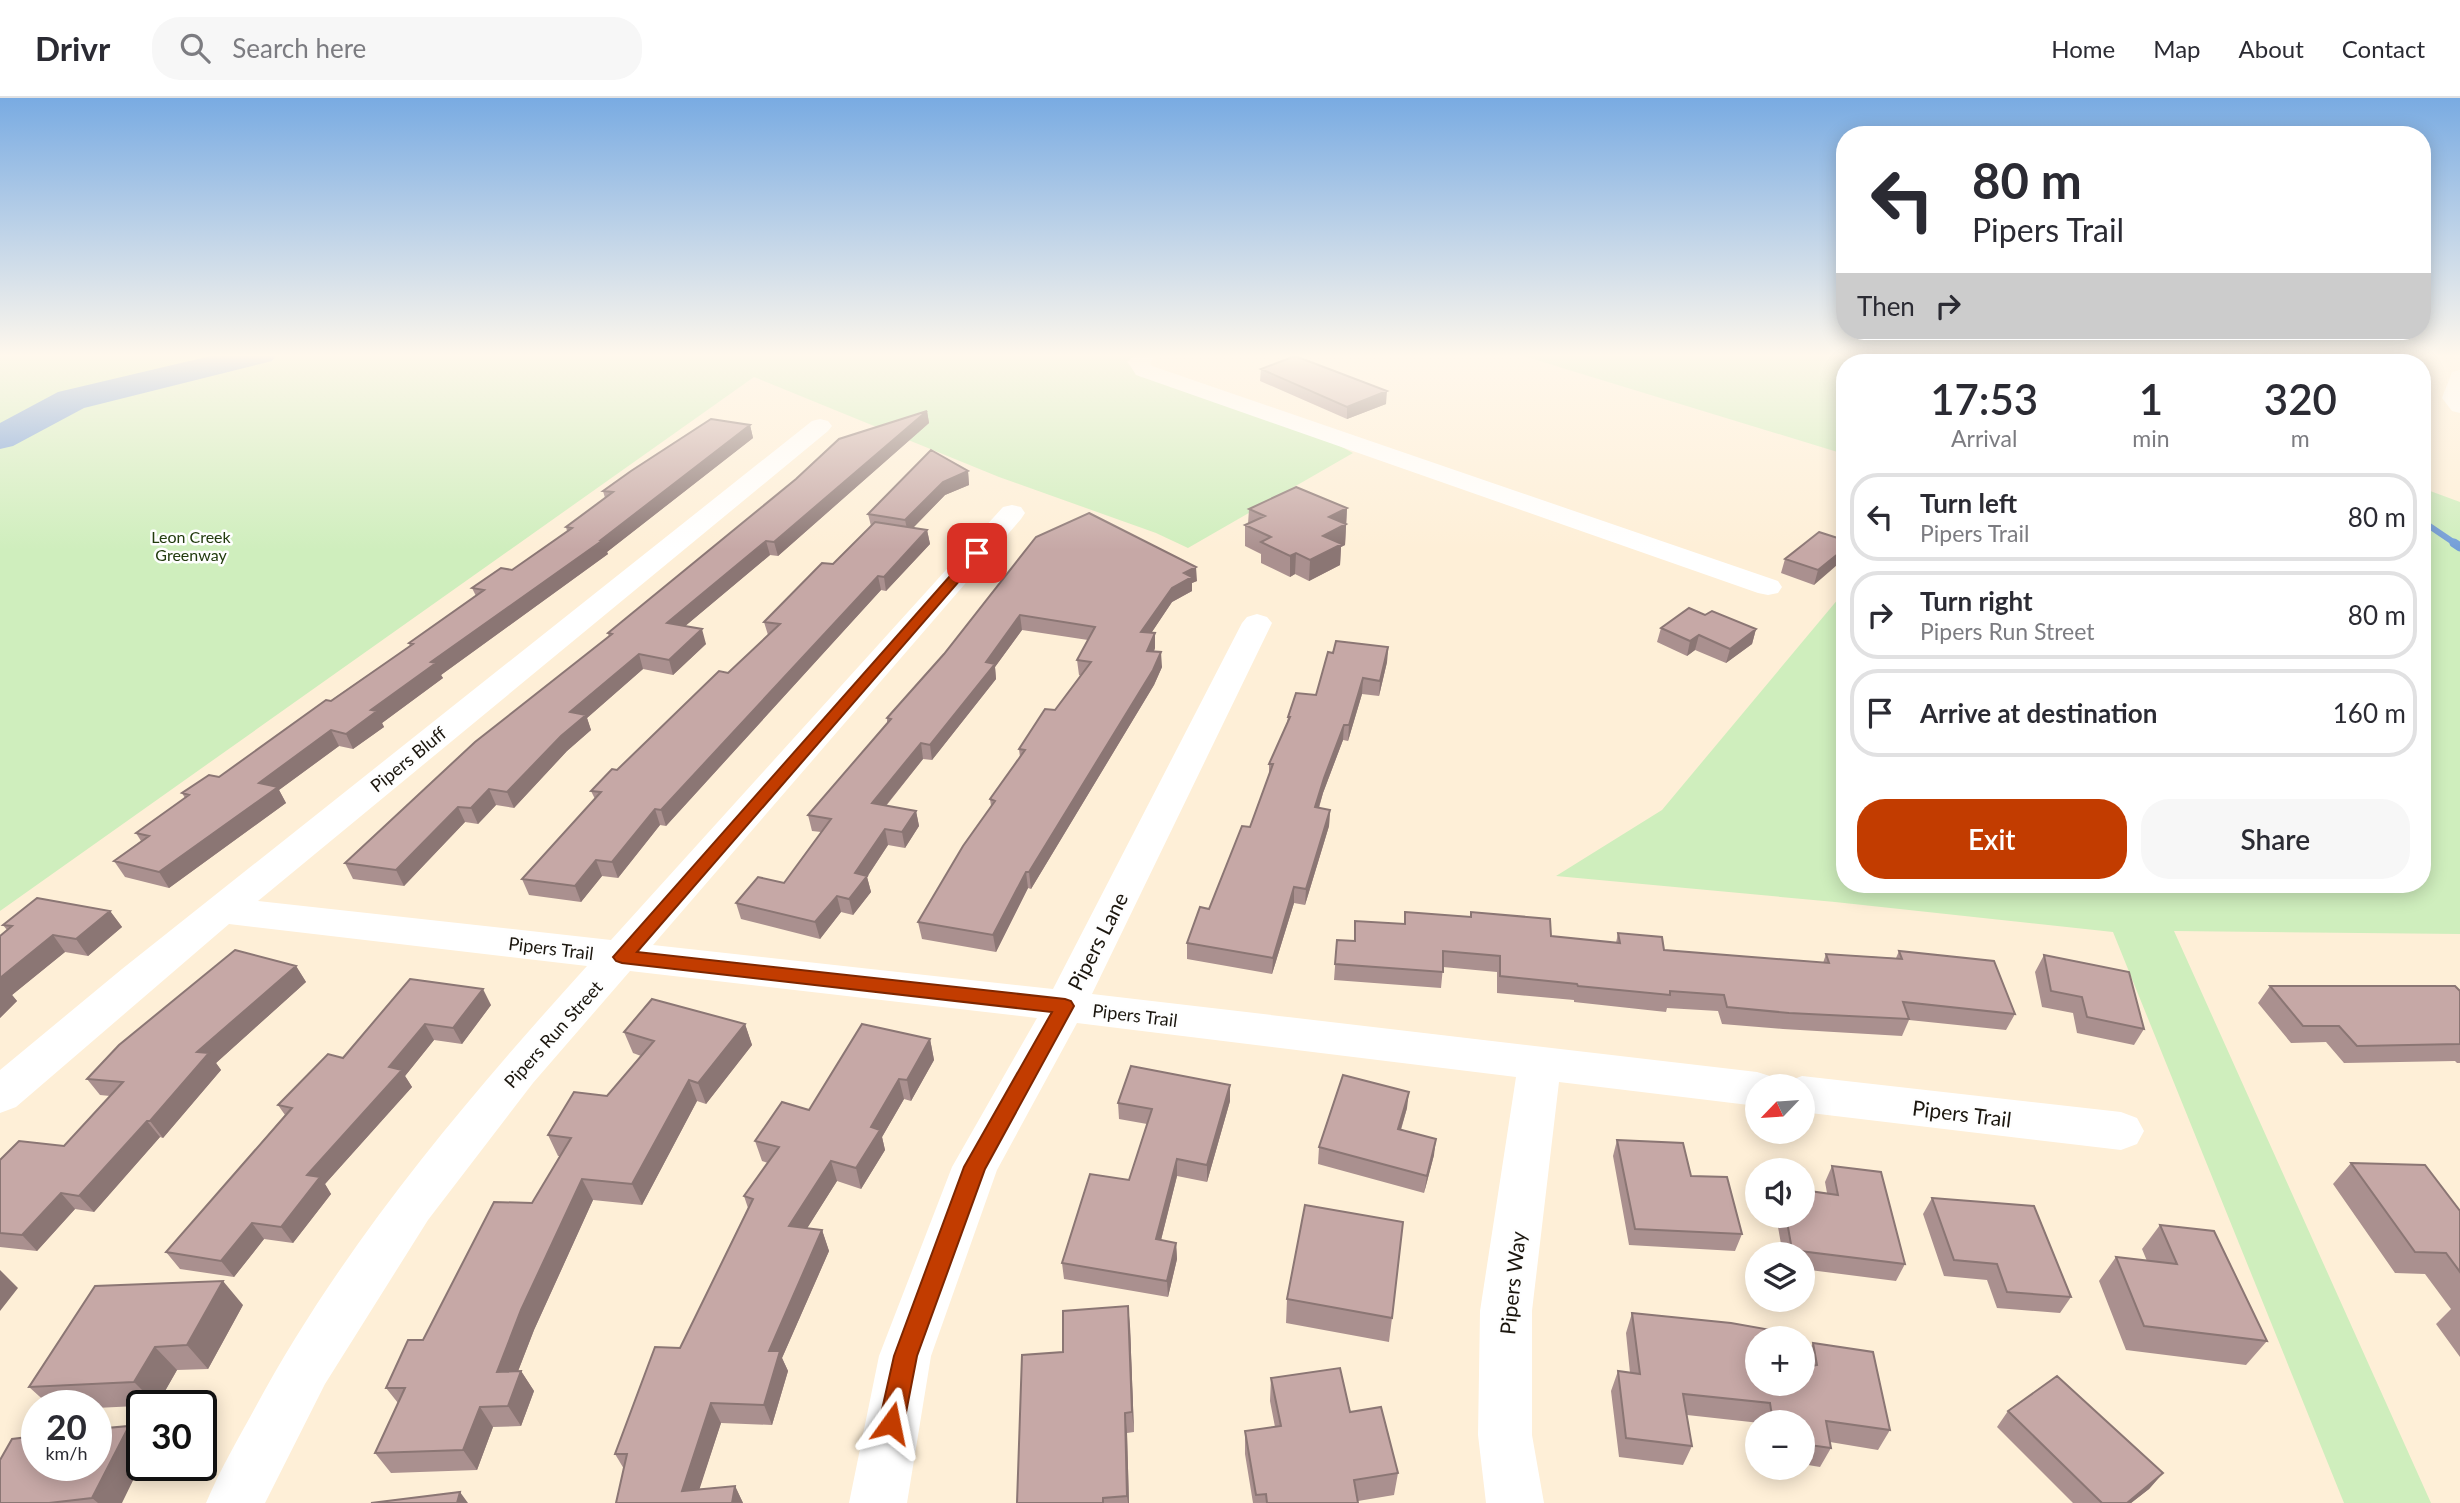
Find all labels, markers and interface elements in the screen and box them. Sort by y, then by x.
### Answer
search box [152,17,642,80]
text: Drivr [35,28,110,68]
icon: search [176,29,214,67]
text: Search here [232,32,366,64]
text: Home [2051,34,2115,63]
text: Map [2153,34,2201,63]
text: About [2239,34,2304,63]
text: Contact [2342,34,2425,63]
text: 80 m [1972,151,2082,209]
icon: left [1857,154,1948,245]
text: Pipers Trail [1972,210,2124,249]
icon: right [1929,287,1967,325]
text: Then [1857,290,1915,322]
text: 17:53 [1930,374,2038,424]
text: 1 [2139,374,2163,424]
text: 320 [2264,374,2337,424]
text: Arrival [1951,424,2017,452]
text: min [2132,424,2170,452]
text: m [2291,424,2310,452]
text: Turn left [1920,487,2017,519]
icon: left [1861,498,1899,536]
text: 80 m [2348,501,2406,533]
text: Pipers Trail [1920,519,2029,547]
pin [947,523,1007,583]
park label: Leon Creek Greenway [151,527,232,564]
icon: arrive [958,534,996,572]
text: Turn right [1920,585,2033,617]
icon: right [1861,596,1899,634]
text: 80 m [2348,599,2406,631]
text: Pipers Run Street [1920,617,2095,645]
icon: arrive [1861,694,1899,732]
text: Arrive at destination [1920,697,2157,729]
text: 160 m [2333,697,2406,729]
street label: Pipers Bluff [366,722,450,796]
button: Exit [1857,799,2127,879]
button: Share [2141,799,2410,879]
street label: Pipers Lane [1062,888,1132,994]
street label: Pipers Trail [507,932,595,964]
street label: Pipers Run Street [499,975,607,1092]
street label: Pipers Trail [1091,999,1179,1031]
north arrow [1745,1074,1815,1144]
map controls [1745,1074,1815,1480]
street label: Pipers Trail [1911,1095,2013,1131]
button: sound [1745,1158,1815,1228]
street label: Pipers Way [1494,1230,1530,1336]
button: layers [1745,1242,1815,1312]
button: + [1745,1326,1815,1396]
position arrow [854,1386,928,1460]
speed limit sign: 30 [126,1390,217,1481]
text: 20 [46,1405,87,1447]
button: − [1745,1410,1815,1480]
text: km/h [45,1442,88,1464]

